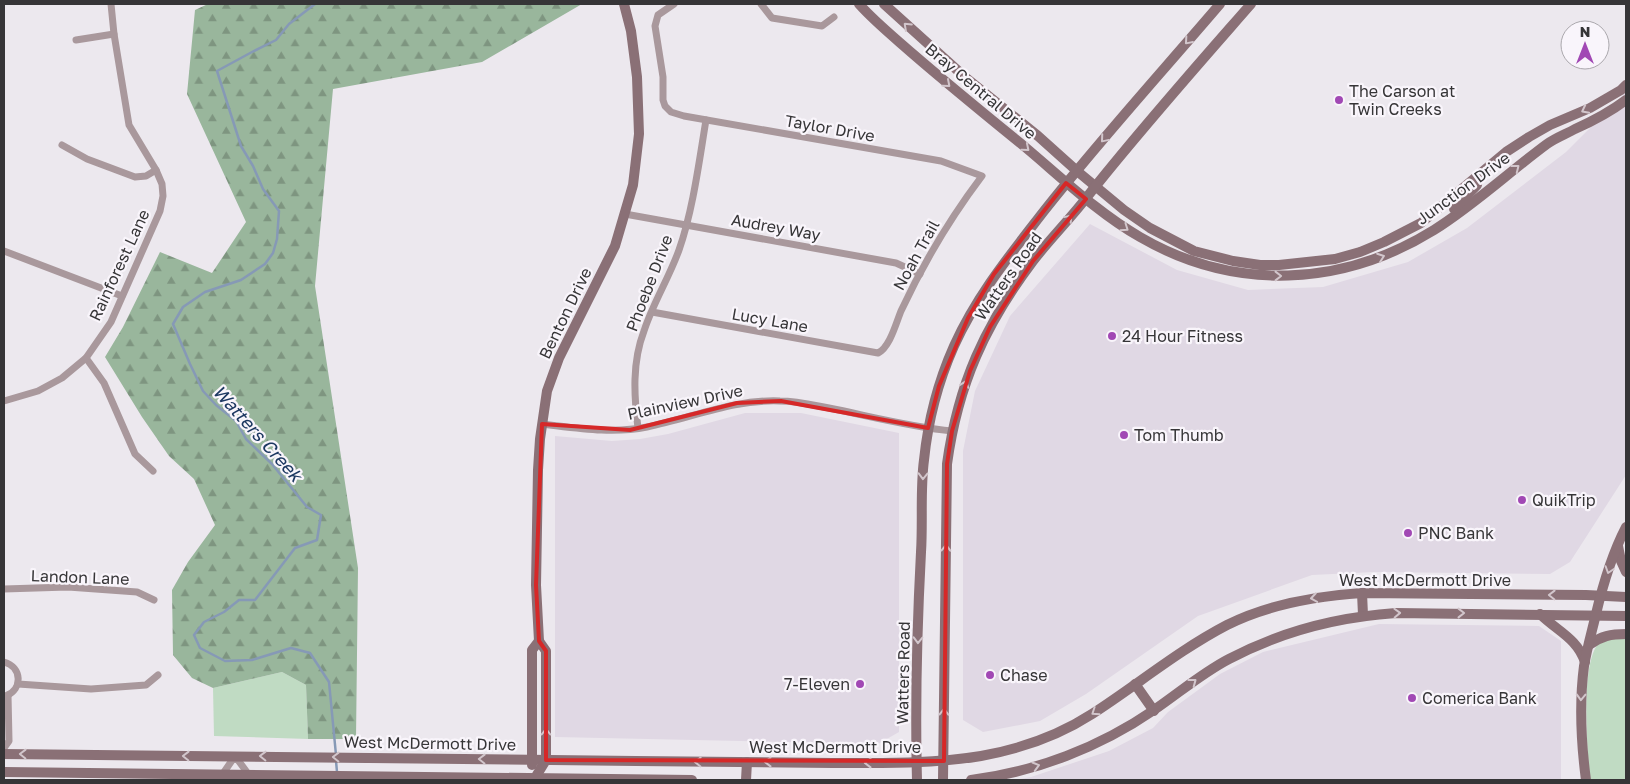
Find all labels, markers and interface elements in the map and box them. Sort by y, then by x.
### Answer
north arrow [1560,20,1610,70]
one-way arrow [904,23,913,32]
text: N [1580,23,1590,40]
one-way arrow [1185,35,1194,44]
street label: Bray Central Drive [921,39,1041,143]
one-way arrow [942,78,951,87]
place label: The Carson at Twin Creeks [1349,81,1455,119]
marker: The Carson at Twin Creeks [1333,94,1345,106]
one-way arrow [1581,104,1590,114]
street label: Taylor Drive [784,110,876,146]
one-way arrow [1101,133,1110,142]
one-way arrow [1020,143,1029,151]
street label: Junction Drive [1412,147,1514,229]
one-way arrow [1510,165,1520,174]
street label: Rainforest Lane [84,206,154,324]
street label: Audrey Way [730,209,822,245]
one-way arrow [1063,215,1072,224]
street label: Noah Trail [888,216,944,294]
one-way arrow [1119,222,1129,231]
street label: Watters Road [970,228,1046,324]
street label: Phoebe Drive [621,232,677,334]
one-way arrow [1376,253,1385,263]
street label: Benton Drive [534,264,596,362]
one-way arrow [1274,271,1282,281]
street label: Lucy Lane [730,303,810,337]
place label: 24 Hour Fitness [1122,326,1243,346]
marker: 24 Hour Fitness [1106,330,1118,342]
water label: Watters Creek [209,380,308,487]
street label: Plainview Drive [625,380,745,424]
one-way arrow [959,380,969,389]
place label: Tom Thumb [1134,425,1224,445]
marker: Tom Thumb [1118,429,1130,441]
one-way arrow [918,472,928,480]
place label: QuikTrip [1532,490,1596,510]
marker: QuikTrip [1516,494,1528,506]
place label: PNC Bank [1418,523,1494,543]
marker: PNC Bank [1402,527,1414,539]
one-way arrow [941,544,951,552]
street label: Landon Lane [30,565,130,589]
one-way arrow [1604,566,1614,574]
street label: West McDermott Drive [1339,570,1511,590]
one-way arrow [1548,589,1556,600]
one-way arrow [1310,592,1318,602]
one-way arrow [1394,608,1402,618]
one-way arrow [1457,608,1465,618]
street label: Watters Road [892,621,914,725]
one-way arrow [913,636,923,644]
place label: Chase [1000,665,1048,685]
marker: Chase [984,669,996,681]
place label: 7-Eleven [784,674,850,694]
marker: 7-Eleven [854,678,866,690]
one-way arrow [1187,679,1196,687]
place label: Comerica Bank [1422,688,1537,708]
marker: Comerica Bank [1406,692,1418,704]
one-way arrow [1576,694,1587,702]
one-way arrow [1091,706,1101,715]
one-way arrow [939,708,949,716]
one-way arrow [541,728,551,736]
street label: West McDermott Drive [344,731,516,755]
street label: West McDermott Drive [749,737,921,757]
one-way arrow [19,749,27,759]
one-way arrow [182,751,190,761]
one-way arrow [258,751,266,762]
one-way arrow [332,752,340,762]
one-way arrow [478,754,486,764]
one-way arrow [694,756,702,767]
one-way arrow [763,757,771,767]
one-way arrow [863,758,871,768]
one-way arrow [1031,762,1039,772]

